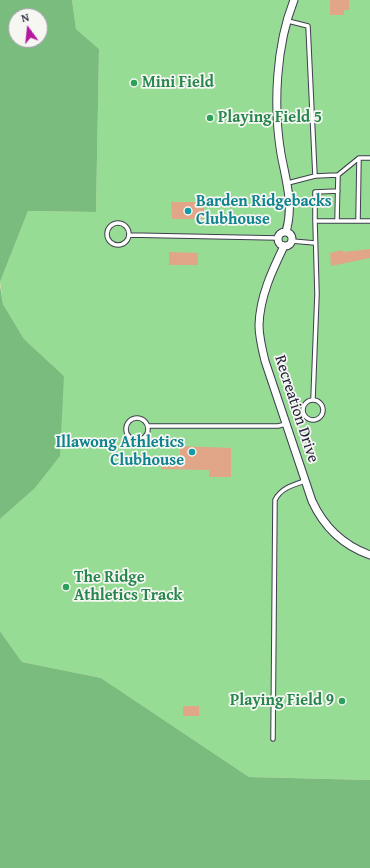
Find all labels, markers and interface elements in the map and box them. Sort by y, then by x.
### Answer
north arrow [8,8,48,48]
text: N [20,9,31,26]
place label: Mini Field [142,73,214,93]
marker: Mini Field [129,78,139,88]
place label: Playing Field 5 [218,108,322,128]
marker: Playing Field 5 [205,113,215,123]
place label: Barden Ridgebacks Clubhouse [196,192,332,230]
marker: Barden Ridgebacks Clubhouse [183,206,193,216]
street label: Recreation Drive [270,353,322,465]
place label: Illawong Athletics Clubhouse [56,433,184,471]
marker: Illawong Athletics Clubhouse [187,447,197,457]
place label: The Ridge Athletics Track [74,568,182,606]
marker: The Ridge Athletics Track [61,582,71,592]
place label: Playing Field 9 [230,691,334,711]
marker: Playing Field 9 [337,696,347,706]

